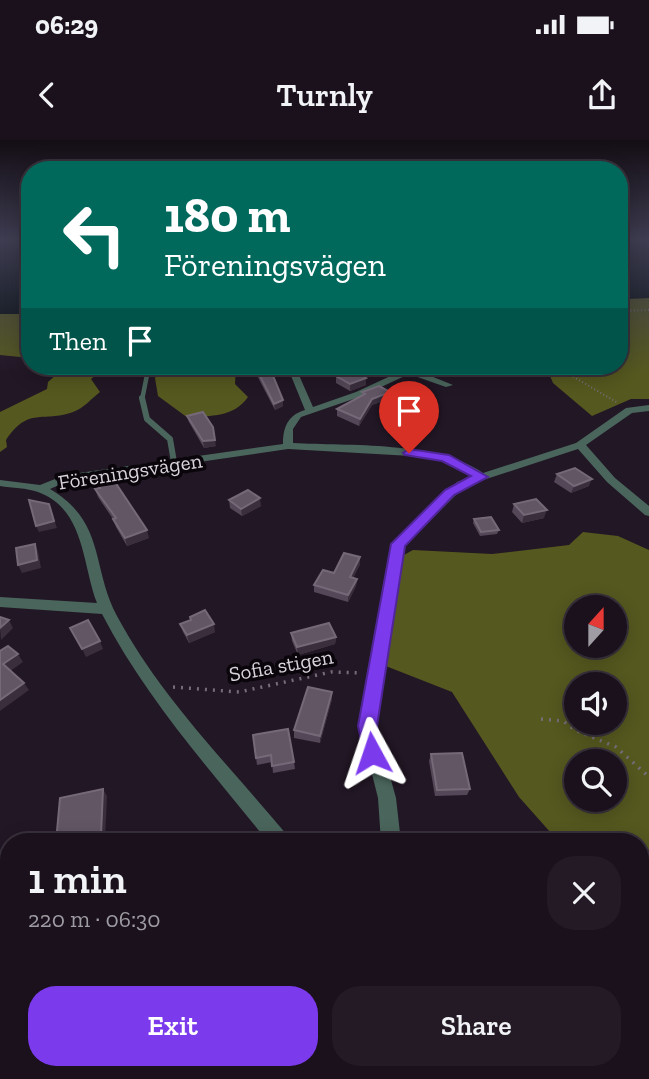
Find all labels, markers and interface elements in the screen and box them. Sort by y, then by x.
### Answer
text: 06:29 [35,9,98,41]
icon: back [28,76,66,114]
text: Turnly [276,76,373,114]
icon: share [583,76,621,114]
text: 180 m [164,186,291,245]
icon: left [49,189,140,280]
text: Föreningsvägen [164,246,386,284]
icon: arrive [121,322,159,360]
text: Then [49,325,107,357]
pin [379,381,439,453]
icon: arrive [390,392,428,430]
street label: Föreningsvägen [56,447,204,495]
north arrow [564,595,626,658]
map controls [564,595,627,812]
street label: Sofia stigen [227,644,335,686]
button: sound [564,672,627,735]
position arrow [335,716,409,790]
button: search [564,749,627,812]
text: 1 min [28,853,127,904]
button: close [547,856,621,930]
text: 220 m · 06:30 [28,905,161,933]
button: Exit [28,986,318,1066]
button: Share [332,986,621,1066]

